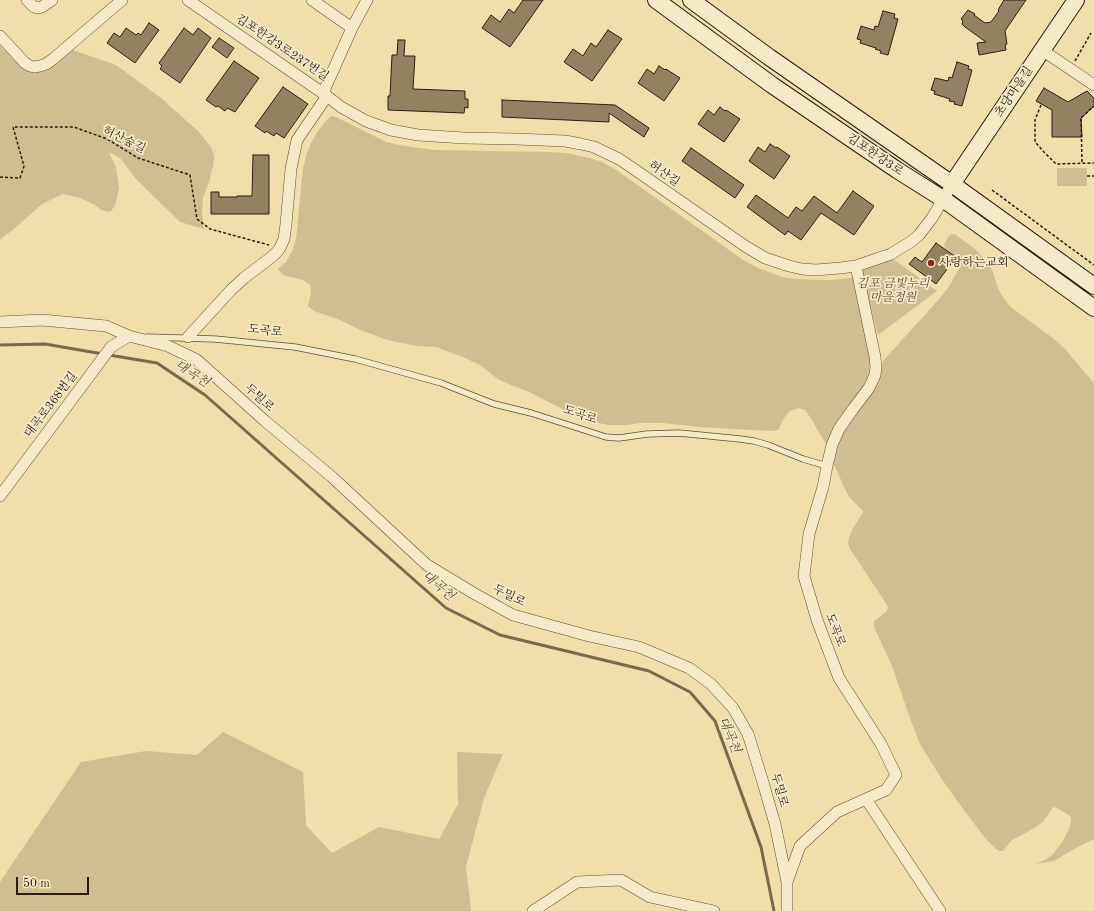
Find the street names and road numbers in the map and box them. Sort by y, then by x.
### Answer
street label: 김포한강3로237번길 [233,12,331,84]
street label: 초당마을길 [992,64,1036,120]
street label: 허산숲길 [100,123,148,157]
street label: 김포한강3로 [844,131,906,179]
street label: 허산길 [646,158,682,190]
street label: 도곡로 [247,322,283,340]
street label: 대곡로368번길 [22,369,80,441]
street label: 두밀로 [241,381,277,415]
street label: 도곡로 [561,403,599,427]
street label: 두밀로 [490,582,528,610]
street label: 도곡로 [822,611,848,649]
street label: 두밀로 [767,771,791,809]

